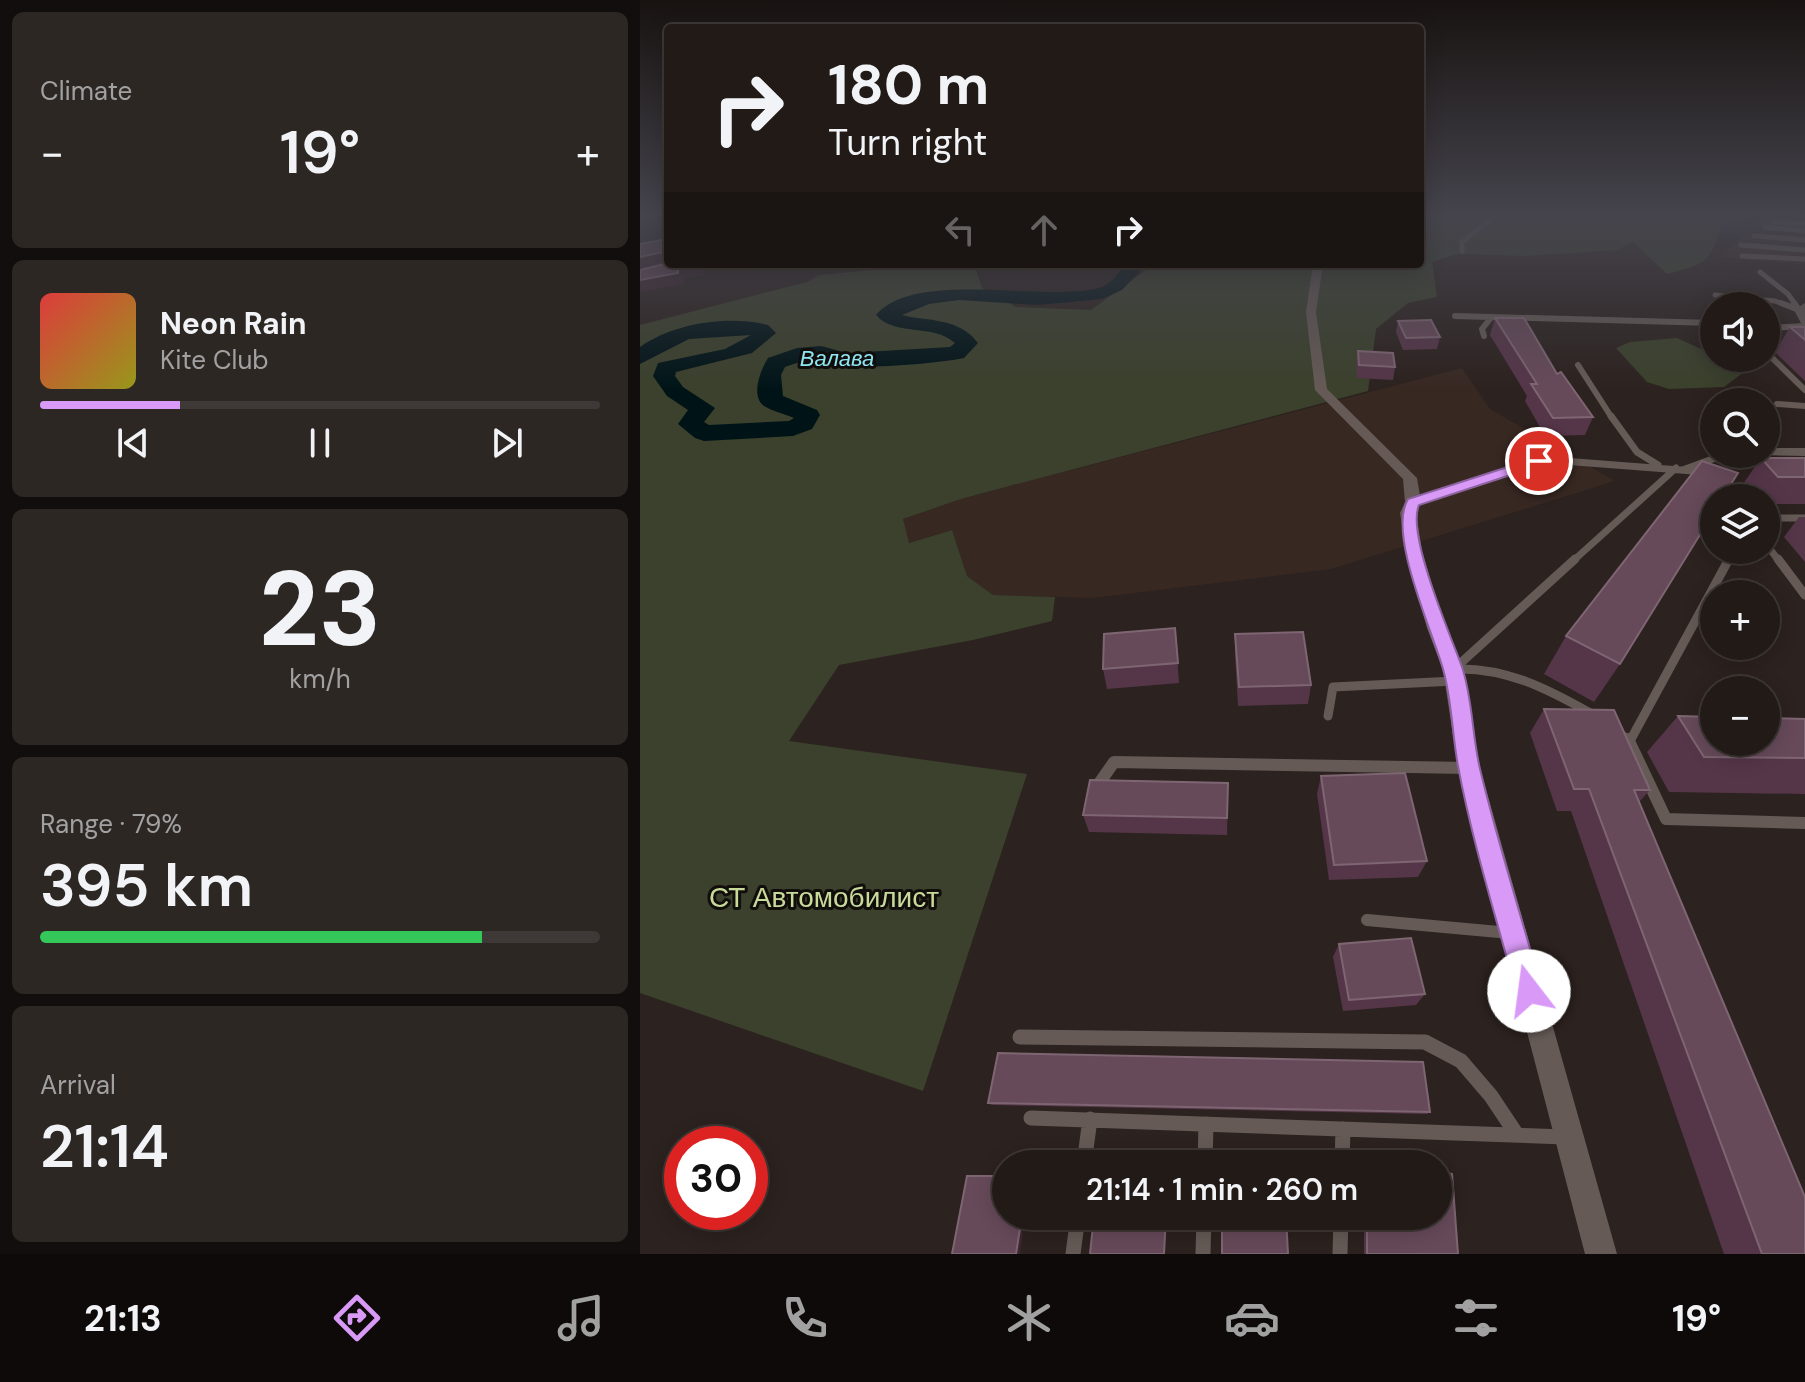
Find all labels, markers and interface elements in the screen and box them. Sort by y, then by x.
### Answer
text: 180 m [828,48,989,121]
icon: right [696,56,800,160]
text: Climate [40,74,132,108]
text: 19° [280,113,360,192]
text: Turn right [828,119,987,166]
text: − [40,124,64,182]
text: + [576,124,600,182]
icon: left [938,208,982,252]
icon: ahead [1022,208,1066,252]
icon: right [1106,208,1150,252]
map controls [1700,292,1780,756]
button: sound [1700,292,1780,372]
text: Neon Rain [160,304,306,343]
text: Kite Club [160,343,269,377]
water label: Валава [800,344,874,373]
button: search [1700,388,1780,468]
icon: previous [111,421,155,465]
icon: pause [298,421,342,465]
icon: next [485,421,529,465]
pin [1505,427,1573,495]
icon: arrive [1517,439,1561,483]
button: layers [1700,484,1780,564]
text: 23 [259,542,381,677]
button: + [1700,580,1780,660]
text: km/h [289,662,351,696]
button: − [1700,676,1780,756]
text: Range · 79% [40,807,182,841]
text: 395 km [40,846,253,925]
park label: СТ Автомобилист [709,879,939,916]
position arrow [1487,949,1571,1033]
text: Arrival [40,1068,116,1102]
text: 21:14 [40,1107,169,1186]
speed limit sign: 30 [664,1126,768,1230]
text: 21:14 · 1 min · 260 m [1086,1170,1358,1209]
icon: directions [329,1290,385,1346]
icon: music [553,1290,609,1346]
icon: phone [777,1290,833,1346]
icon: climate [1001,1290,1057,1346]
icon: car [1224,1290,1280,1346]
icon: filters [1448,1290,1504,1346]
text: 21:13 [84,1295,162,1342]
text: 19° [1672,1295,1721,1342]

